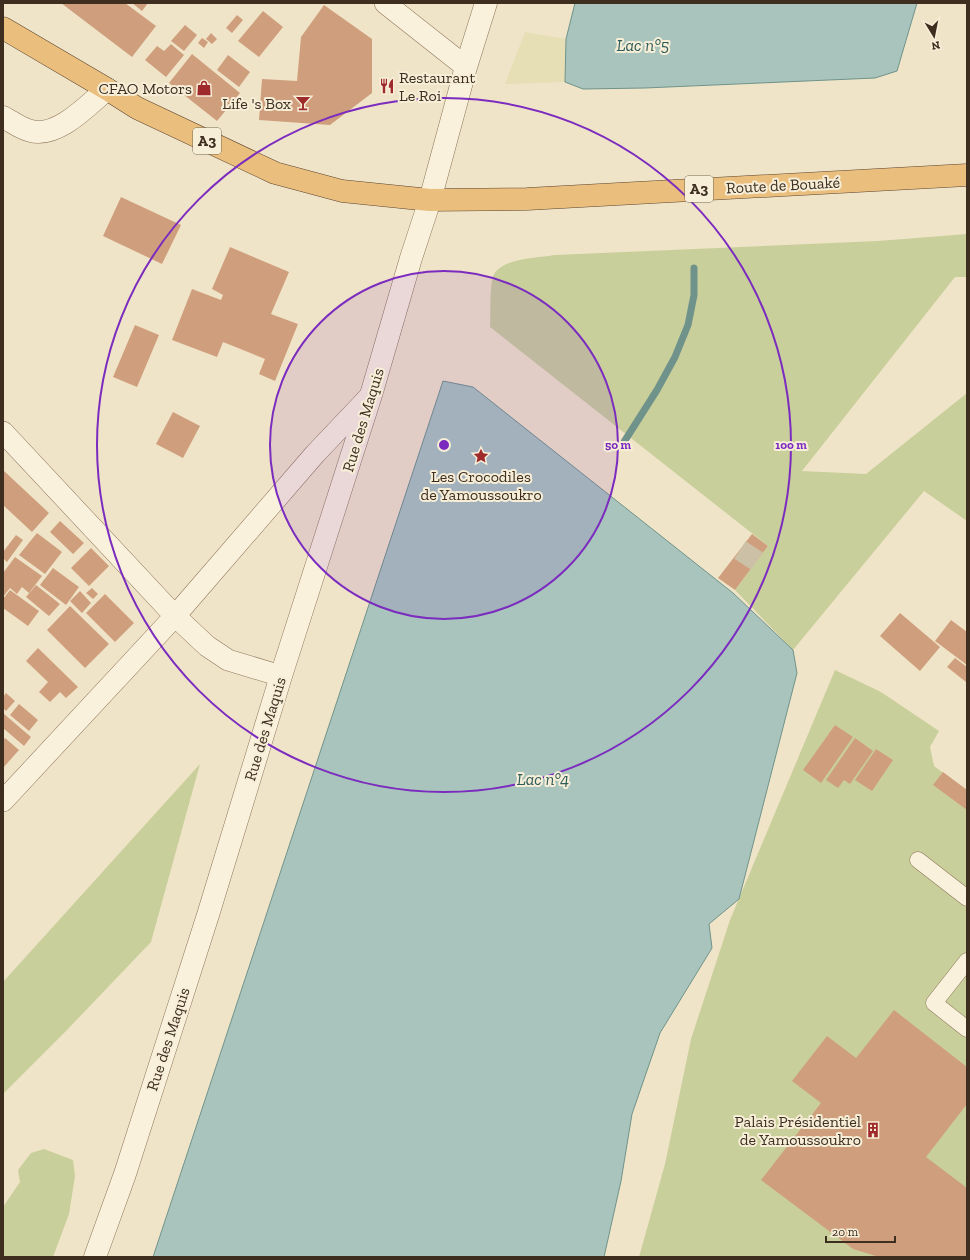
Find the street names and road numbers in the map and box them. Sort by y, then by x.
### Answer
road number: A3 [193,128,221,154]
street label: Route de Bouaké [726,173,840,197]
road number: A3 [685,176,713,202]
street label: Rue des Maquis [338,366,388,474]
street label: Rue des Maquis [240,675,290,783]
street label: Rue des Maquis [142,985,194,1093]

